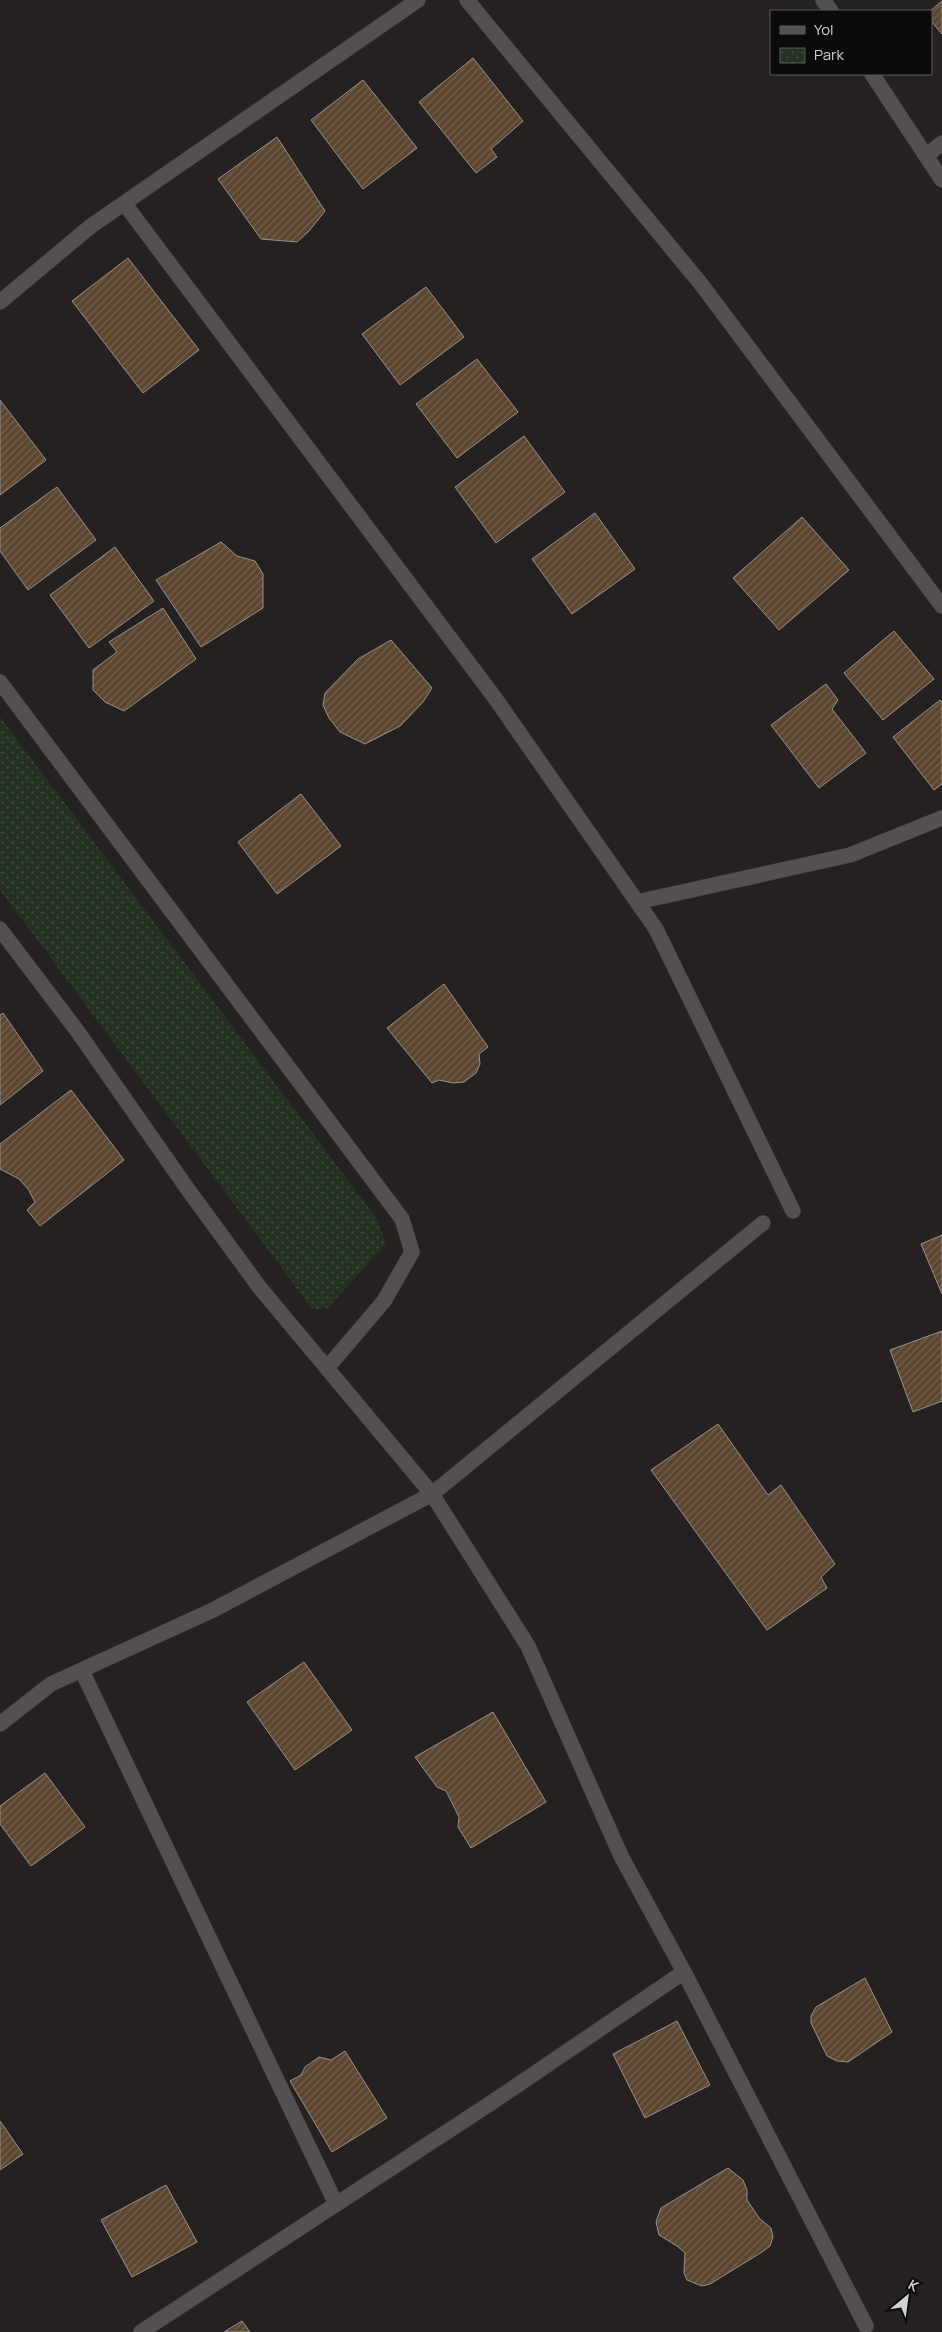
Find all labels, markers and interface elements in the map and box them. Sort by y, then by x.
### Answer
legend [770,10,932,75]
text: Yol [814,19,834,40]
text: Park [814,44,844,65]
north arrow [882,2272,932,2322]
text: K [905,2275,923,2296]

